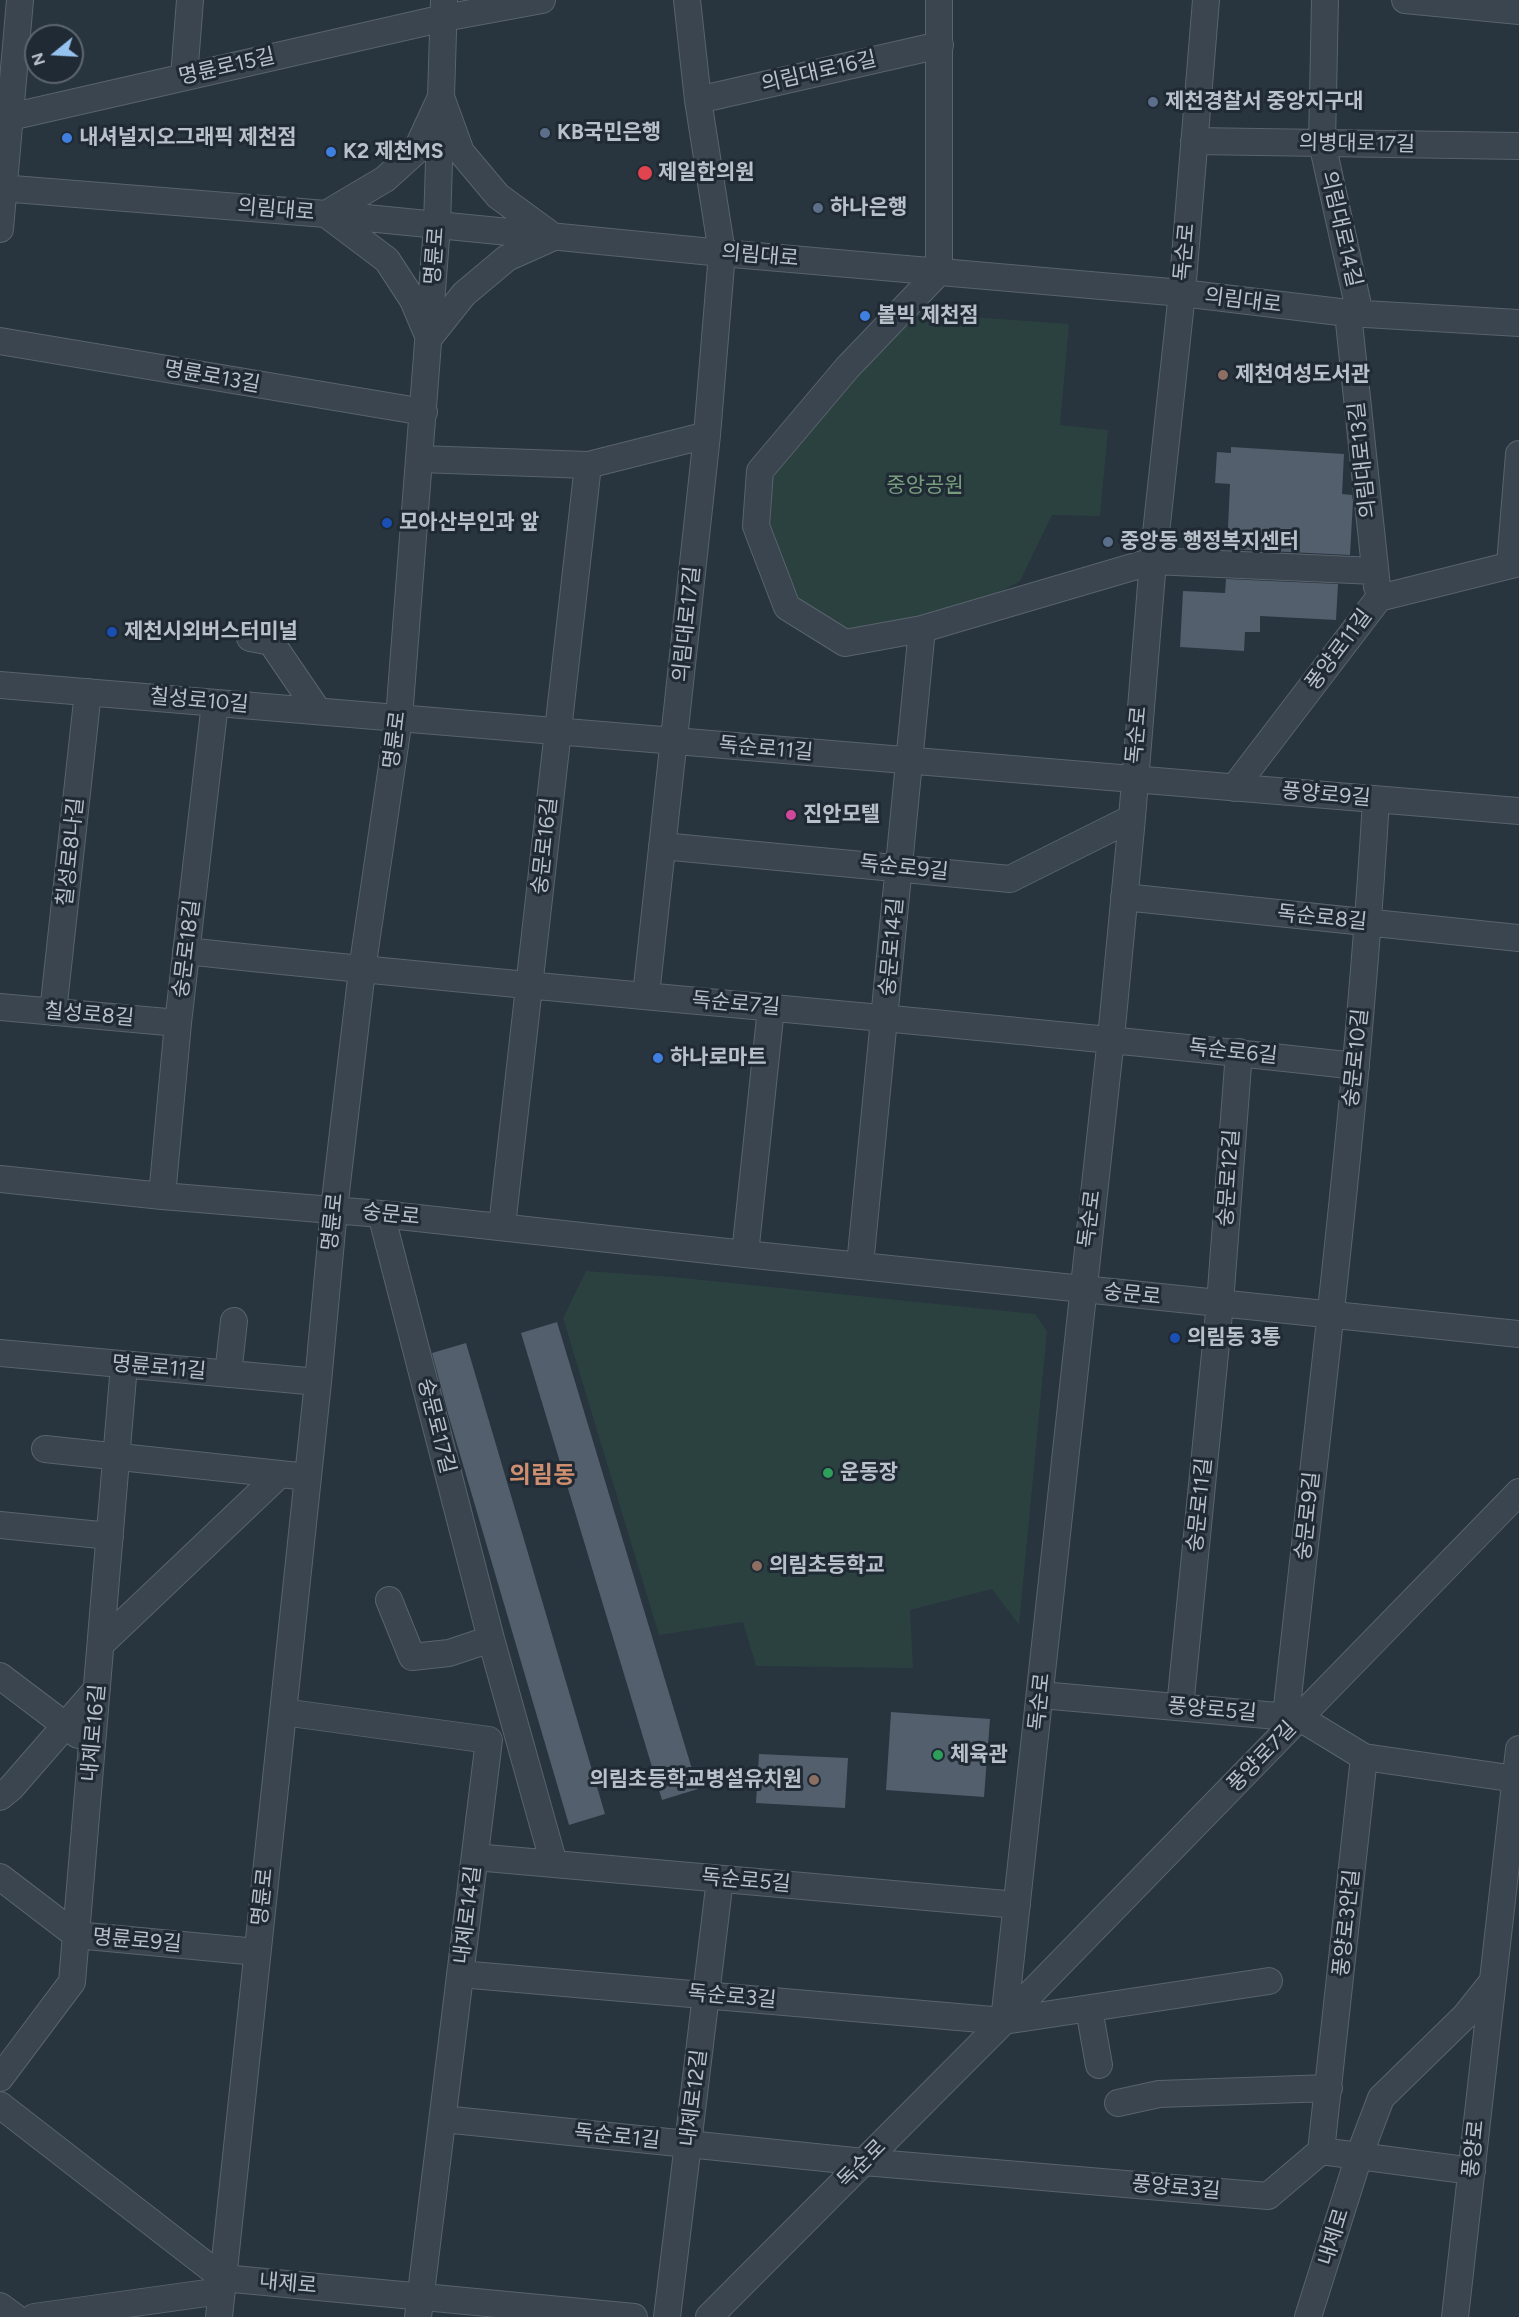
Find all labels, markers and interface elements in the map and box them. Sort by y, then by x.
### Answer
north arrow [24,24,84,84]
street label: 명륜로15길 [176,44,278,90]
street label: 의림대로16길 [759,47,879,97]
text: N [27,50,49,68]
place label: 제천경찰서 중앙지구대 [1165,89,1363,115]
marker: 제천경찰서 중앙지구대 [1146,95,1160,109]
place label: KB국민은행 [557,120,661,146]
place label: 내셔널지오그래픽 제천점 [79,125,297,151]
marker: KB국민은행 [538,126,552,140]
street label: 의병대로17길 [1299,130,1415,158]
marker: 내셔널지오그래픽 제천점 [60,131,74,145]
place label: K2 제천MS [343,139,444,165]
marker: K2 제천MS [324,145,338,159]
place label: 제일한의원 [658,160,755,186]
marker: 제일한의원 [636,164,654,182]
street label: 의림대로14길 [1315,169,1367,289]
street label: 의림대로 [236,194,316,226]
place label: 하나은행 [830,195,907,221]
marker: 하나은행 [811,201,825,215]
street label: 독순로 [1170,222,1200,282]
street label: 명륜로 [420,226,450,286]
street label: 의림대로 [720,240,800,272]
street label: 의림대로 [1203,284,1283,318]
place label: 볼빅 제천점 [877,303,979,329]
marker: 볼빅 제천점 [858,309,872,323]
street label: 명륜로13길 [162,356,262,398]
place label: 제천여성도서관 [1235,362,1370,388]
marker: 제천여성도서관 [1216,368,1230,382]
street label: 의림대로13길 [1344,401,1382,519]
park label: 중앙공원 [886,473,964,499]
place label: 모아산부인과 앞 [399,510,539,536]
marker: 모아산부인과 앞 [380,516,394,530]
place label: 중앙동 행정복지센터 [1120,529,1299,555]
marker: 중앙동 행정복지센터 [1101,535,1115,549]
street label: 의림대로17길 [668,565,706,683]
street label: 풍양로11길 [1300,605,1378,695]
place label: 제천시외버스터미널 [124,619,298,645]
marker: 제천시외버스터미널 [105,625,119,639]
street label: 칠성로10길 [148,684,250,718]
street label: 독순로 [1122,705,1152,765]
street label: 명륜로 [379,710,411,770]
street label: 독순로11길 [718,732,814,766]
street label: 풍양로9길 [1280,779,1372,811]
street label: 칠성로8나길 [53,796,89,908]
street label: 숭문로16길 [527,796,563,896]
place label: 진안모텔 [803,802,880,828]
marker: 진안모텔 [784,808,798,822]
street label: 독순로9길 [858,851,950,885]
street label: 숭문로14길 [875,897,909,997]
street label: 숭문로18길 [168,898,206,1000]
street label: 독순로8길 [1276,901,1368,935]
street label: 독순로7길 [691,988,781,1020]
street label: 칠성로8길 [43,999,135,1031]
street label: 숭문로10길 [1338,1007,1374,1109]
street label: 독순로6길 [1187,1035,1279,1069]
place label: 하나로마트 [670,1045,767,1071]
marker: 하나로마트 [651,1051,665,1065]
street label: 숭문로12길 [1213,1128,1245,1228]
street label: 독순로 [1074,1189,1106,1249]
street label: 명륜로 [317,1192,349,1252]
street label: 숭문로 [361,1199,421,1231]
street label: 숭문로 [1102,1279,1162,1311]
place label: 의림동 3통 [1187,1325,1281,1351]
marker: 의림동 3통 [1168,1331,1182,1345]
street label: 명륜로11길 [111,1351,207,1385]
street label: 숭문로17길 [412,1376,460,1476]
street label: 숭문로11길 [1183,1457,1217,1553]
place label: 운동장 [840,1460,898,1486]
district label: 의림동 [509,1462,575,1490]
marker: 운동장 [821,1466,835,1480]
street label: 숭문로9길 [1291,1470,1325,1562]
place label: 의림초등학교 [769,1553,885,1579]
marker: 의림초등학교 [750,1559,764,1573]
street label: 독순로 [1024,1672,1056,1732]
street label: 내제로16길 [77,1683,111,1783]
street label: 풍양로5길 [1166,1694,1258,1726]
street label: 풍양로7길 [1222,1716,1302,1798]
place label: 체육관 [950,1742,1008,1768]
marker: 체육관 [931,1748,945,1762]
place label: 의림초등학교병설유치원 [589,1767,802,1793]
marker: 의림초등학교병설유치원 [807,1773,821,1787]
street label: 내제로14길 [449,1864,487,1966]
street label: 독순로5길 [700,1865,792,1897]
street label: 명륜로 [247,1867,279,1927]
street label: 풍양로3안길 [1329,1868,1365,1978]
street label: 명륜로9길 [91,1925,183,1957]
street label: 독순로3길 [687,1981,777,2013]
street label: 내제로12길 [676,2048,712,2148]
street label: 풍양로 [1458,2119,1490,2179]
street label: 독순로1길 [573,2120,661,2154]
street label: 독순로 [833,2135,891,2193]
street label: 풍양로3길 [1131,2172,1221,2204]
street label: 내제로 [1313,2206,1355,2268]
street label: 내제로 [258,2269,318,2299]

